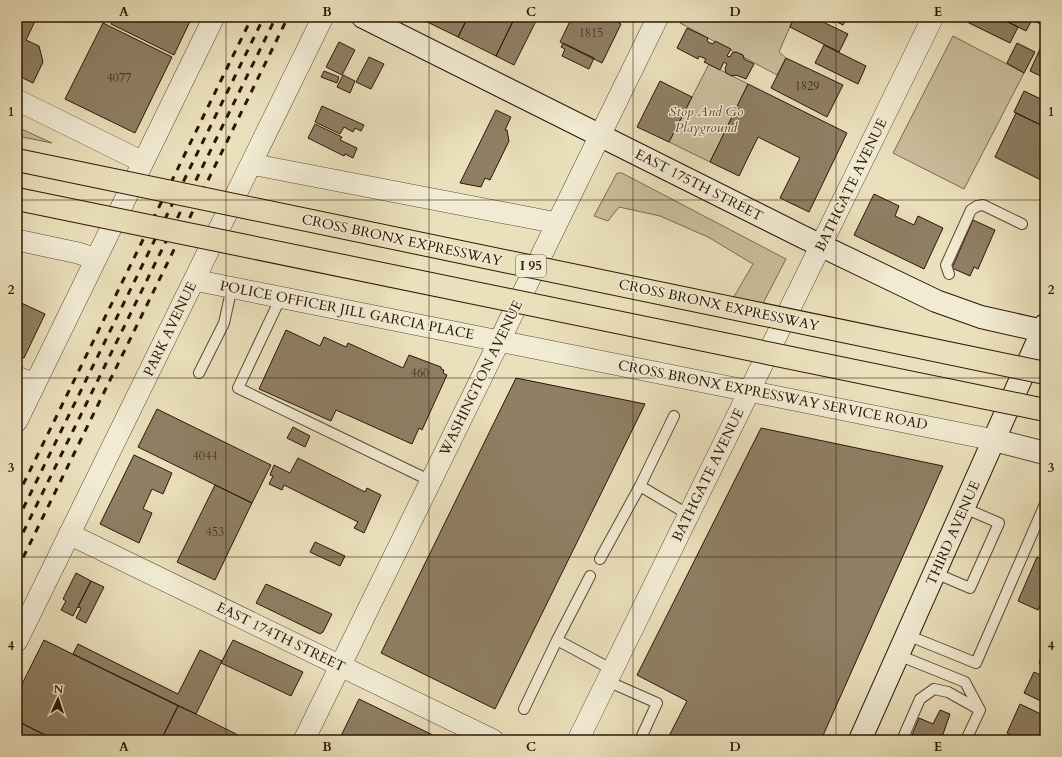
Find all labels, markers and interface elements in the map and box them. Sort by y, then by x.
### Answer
text: A [119,3,129,21]
text: B [322,3,332,21]
text: C [526,3,536,21]
text: D [729,3,741,21]
text: E [934,3,942,21]
house number: 1815 [579,25,603,41]
house number: 4077 [107,70,131,86]
house number: 1829 [795,78,819,94]
park label: Stop And Go Playground [669,102,744,137]
text: 1 [8,103,14,121]
text: 1 [1048,103,1054,121]
street label: BATHGATE AVENUE [810,115,892,255]
street label: EAST 175TH STREET [632,144,766,226]
street label: CROSS BRONX EXPRESSWAY [300,209,505,271]
road number: I 95 [516,255,546,277]
street label: CROSS BRONX EXPRESSWAY [617,274,822,336]
street label: POLICE OFFICER JILL GARCIA PLACE [218,276,476,344]
street label: PARK AVENUE [139,278,201,379]
text: 2 [8,281,15,299]
text: 2 [1048,281,1055,299]
street label: WASHINGTON AVENUE [435,297,527,460]
street label: CROSS BRONX EXPRESSWAY SERVICE ROAD [617,356,929,434]
house number: 460 [411,365,429,381]
street label: BATHGATE AVENUE [667,405,749,545]
house number: 4044 [193,448,217,464]
text: 3 [8,459,15,477]
text: 3 [1048,459,1055,477]
street label: THIRD AVENUE [921,477,985,588]
house number: 453 [206,524,224,540]
street label: EAST 174TH STREET [213,597,349,677]
text: 4 [8,637,15,655]
text: 4 [1048,637,1055,655]
north arrow [38,679,78,719]
text: N [53,682,64,697]
text: A [119,738,129,756]
text: B [322,738,332,756]
text: C [526,738,536,756]
text: D [729,738,741,756]
text: E [934,738,942,756]

